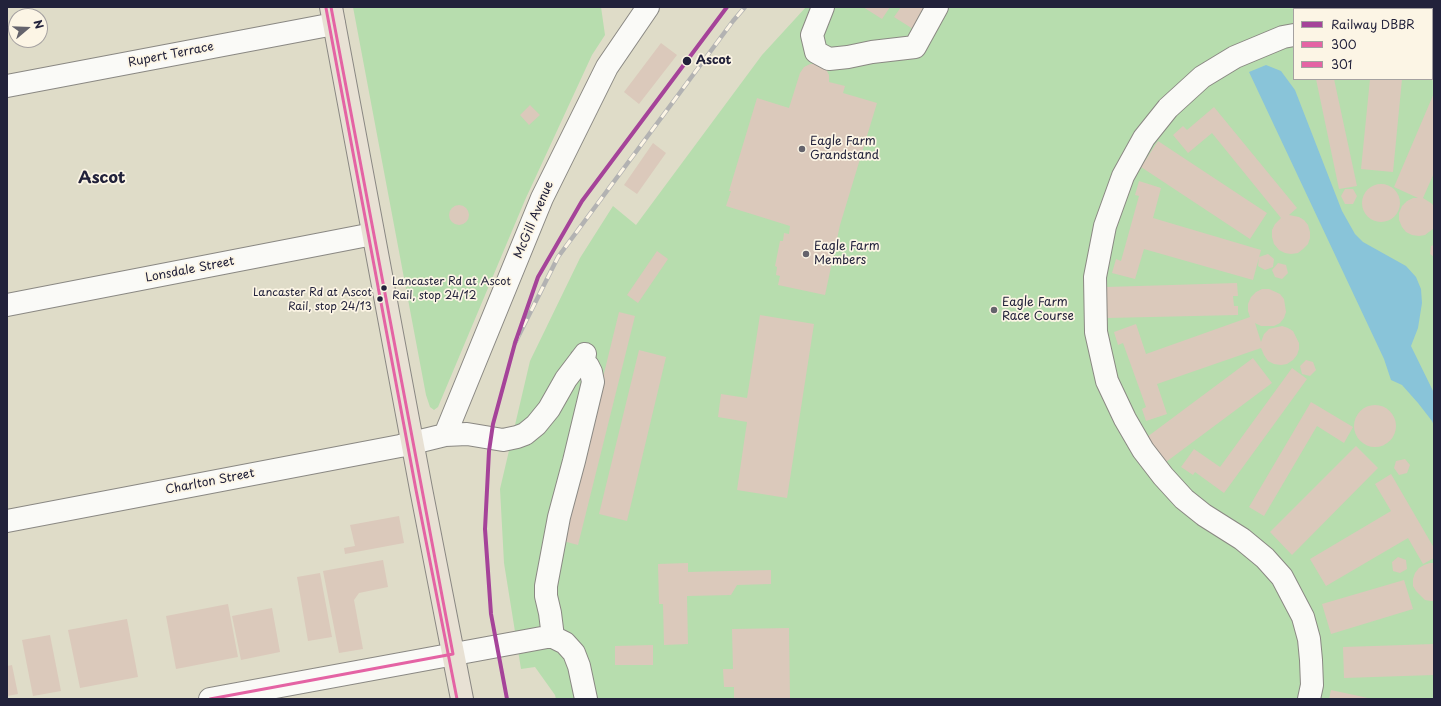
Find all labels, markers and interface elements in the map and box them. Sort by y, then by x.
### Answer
north arrow [8,8,48,48]
legend [1293,8,1433,80]
text: Railway DBBR [1331,15,1415,33]
text: N [29,17,48,31]
text: 300 [1331,35,1357,53]
street label: Rupert Terrace [127,40,215,70]
place label: Ascot [696,54,731,68]
marker: Ascot [681,55,693,67]
text: 301 [1331,55,1352,73]
place label: Eagle Farm Grandstand [810,135,879,163]
marker: Eagle Farm Grandstand [797,144,807,154]
district label: Ascot [78,169,126,189]
street label: McGill Avenue [511,179,557,261]
place label: Eagle Farm Members [814,240,880,268]
marker: Eagle Farm Members [801,249,811,259]
street label: Lonsdale Street [144,254,236,286]
place label: Lancaster Rd at Ascot Rail, stop 24/12 [392,275,511,301]
marker: Lancaster Rd at Ascot Rail, stop 24/12 [379,283,389,293]
place label: Lancaster Rd at Ascot Rail, stop 24/13 [253,286,372,312]
marker: Lancaster Rd at Ascot Rail, stop 24/13 [375,294,385,304]
place label: Eagle Farm Race Course [1002,296,1074,324]
marker: Eagle Farm Race Course [989,305,999,315]
street label: Charlton Street [164,466,256,498]

